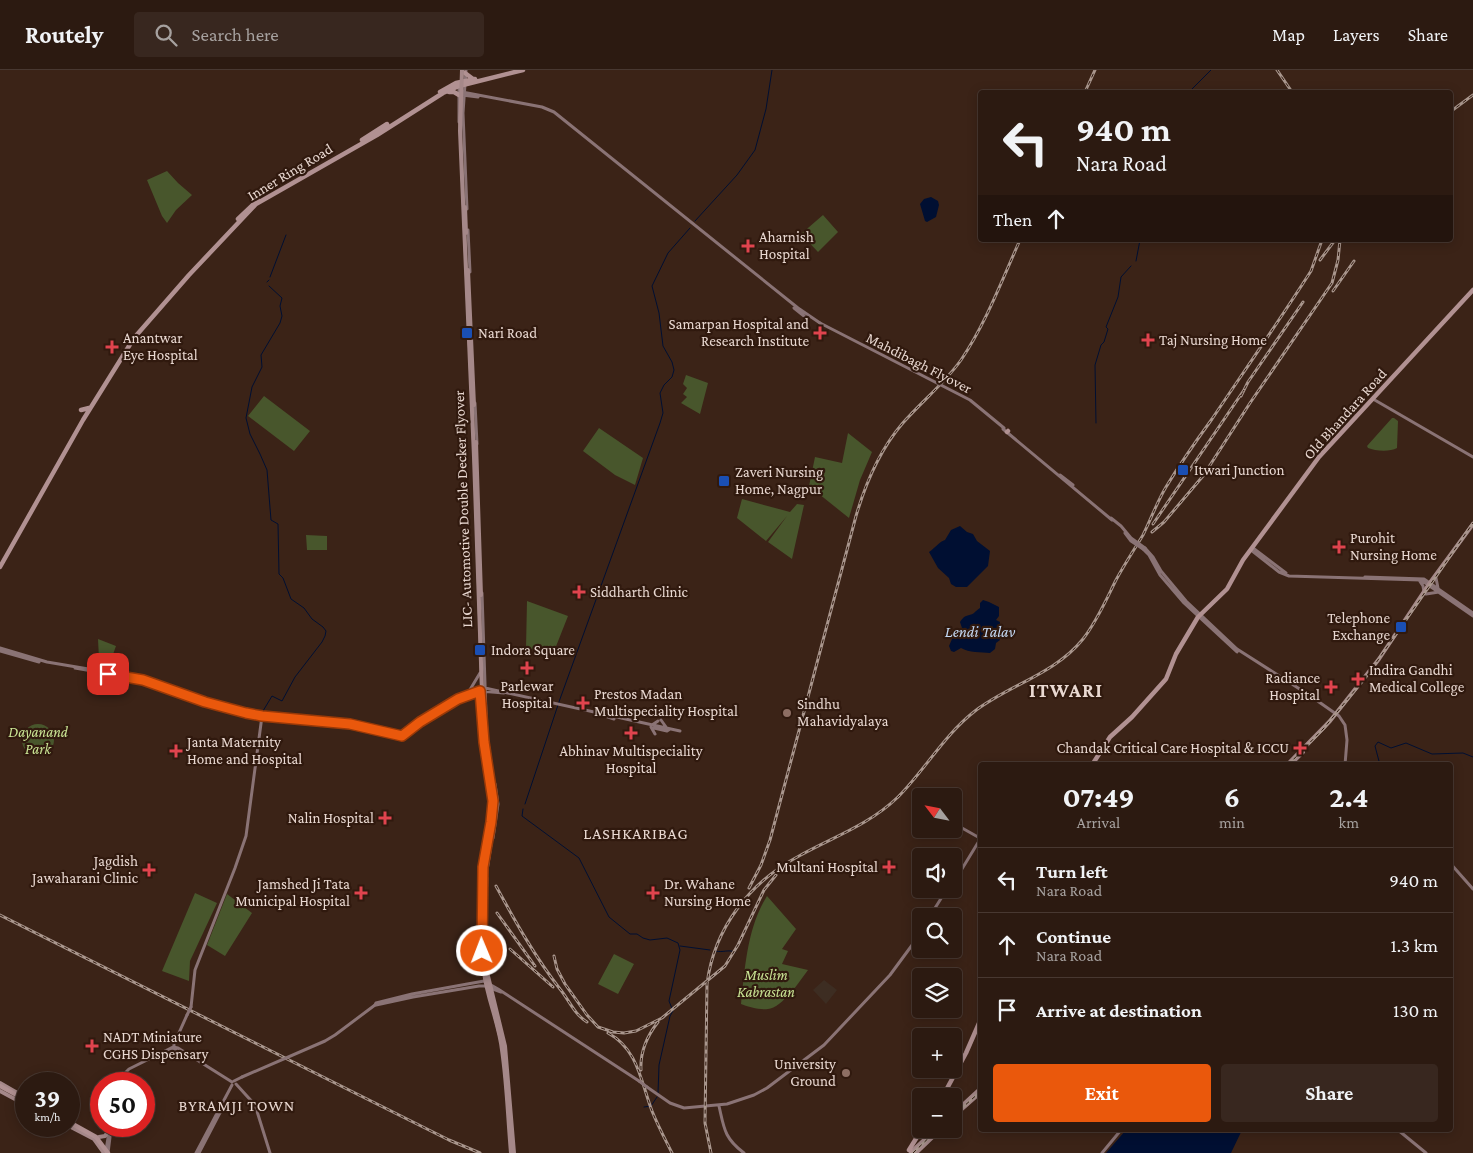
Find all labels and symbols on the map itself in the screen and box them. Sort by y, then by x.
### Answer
street label: Inner Ring Road [245,140,336,204]
place label: Aharnish Hospital [759,229,814,263]
marker: Aharnish Hospital [741,239,755,253]
place label: Samarpan Hospital and Research Institute [669,316,809,349]
place label: Nari Road [478,325,537,341]
marker: Nari Road [460,326,474,340]
marker: Samarpan Hospital and Research Institute [813,326,827,340]
street label: Mahdibagh Flyover [863,329,975,398]
place label: Anantwar Eye Hospital [123,330,198,364]
place label: Taj Nursing Home [1159,332,1267,349]
marker: Taj Nursing Home [1141,333,1155,347]
marker: Anantwar Eye Hospital [105,340,119,354]
street label: Old Bhandara Road [1300,365,1390,462]
street label: LIC- Automotive Double Decker Flyover [451,389,476,628]
place label: Itwari Junction [1194,462,1284,479]
marker: Itwari Junction [1176,463,1190,477]
place label: Zaveri Nursing Home, Nagpur [735,464,823,498]
marker: Zaveri Nursing Home, Nagpur [717,474,731,488]
place label: Purohit Nursing Home [1350,530,1437,564]
marker: Purohit Nursing Home [1332,540,1346,554]
place label: Siddharth Clinic [590,584,689,600]
marker: Siddharth Clinic [572,585,586,599]
place label: Telephone Exchange [1327,610,1390,644]
marker: Telephone Exchange [1394,620,1408,634]
water label: Lendi Talav [945,623,1016,640]
place label: Indora Square [491,642,575,659]
marker: Indora Square [473,643,487,657]
pin [87,653,129,695]
marker: Parlewar Hospital [520,661,534,675]
place label: Indira Gandhi Medical College [1369,662,1465,696]
place label: Radiance Hospital [1265,670,1320,704]
marker: Indira Gandhi Medical College [1351,672,1365,686]
place label: Parlewar Hospital [500,678,554,712]
district label: ITWARI [1029,679,1103,701]
marker: Radiance Hospital [1324,680,1338,694]
place label: Prestos Madan Multispeciality Hospital [594,686,738,720]
marker: Prestos Madan Multispeciality Hospital [576,696,590,710]
place label: Sindhu Mahavidyalaya [797,696,888,730]
marker: Sindhu Mahavidyalaya [781,707,793,719]
park label: Dayanand Park [8,724,69,757]
marker: Abhinav Multispeciality Hospital [624,726,638,740]
place label: Janta Maternity Home and Hospital [185,734,302,768]
place label: Chandak Critical Care Hospital & ICCU [1057,740,1289,757]
marker: Chandak Critical Care Hospital & ICCU [1293,741,1307,755]
place label: Abhinav Multispeciality Hospital [559,743,703,777]
marker: Janta Maternity Home and Hospital [169,744,183,758]
north arrow [912,788,962,838]
place label: Nalin Hospital [288,810,374,827]
marker: Nalin Hospital [378,811,392,825]
district label: LASHKARIBAG [583,825,689,842]
place label: Jagdish Jawaharani Clinic [30,853,139,887]
place label: Multani Hospital [776,859,878,876]
marker: Multani Hospital [882,860,896,874]
marker: Jagdish Jawaharani Clinic [142,863,156,877]
place label: Jamshed Ji Tata Municipal Hospital [235,876,350,910]
place label: Dr. Wahane Nursing Home [664,876,751,910]
marker: Jamshed Ji Tata Municipal Hospital [354,886,368,900]
marker: Dr. Wahane Nursing Home [646,886,660,900]
position arrow [455,924,507,976]
park label: Muslim Kabrastan [737,967,795,1000]
place label: NADT Miniature CGHS Dispensary [103,1029,208,1063]
marker: NADT Miniature CGHS Dispensary [85,1039,99,1053]
place label: University Ground [774,1056,836,1089]
marker: University Ground [840,1067,852,1079]
speed limit sign: 50 [90,1072,155,1137]
district label: BYRAMJI TOWN [179,1097,295,1115]

